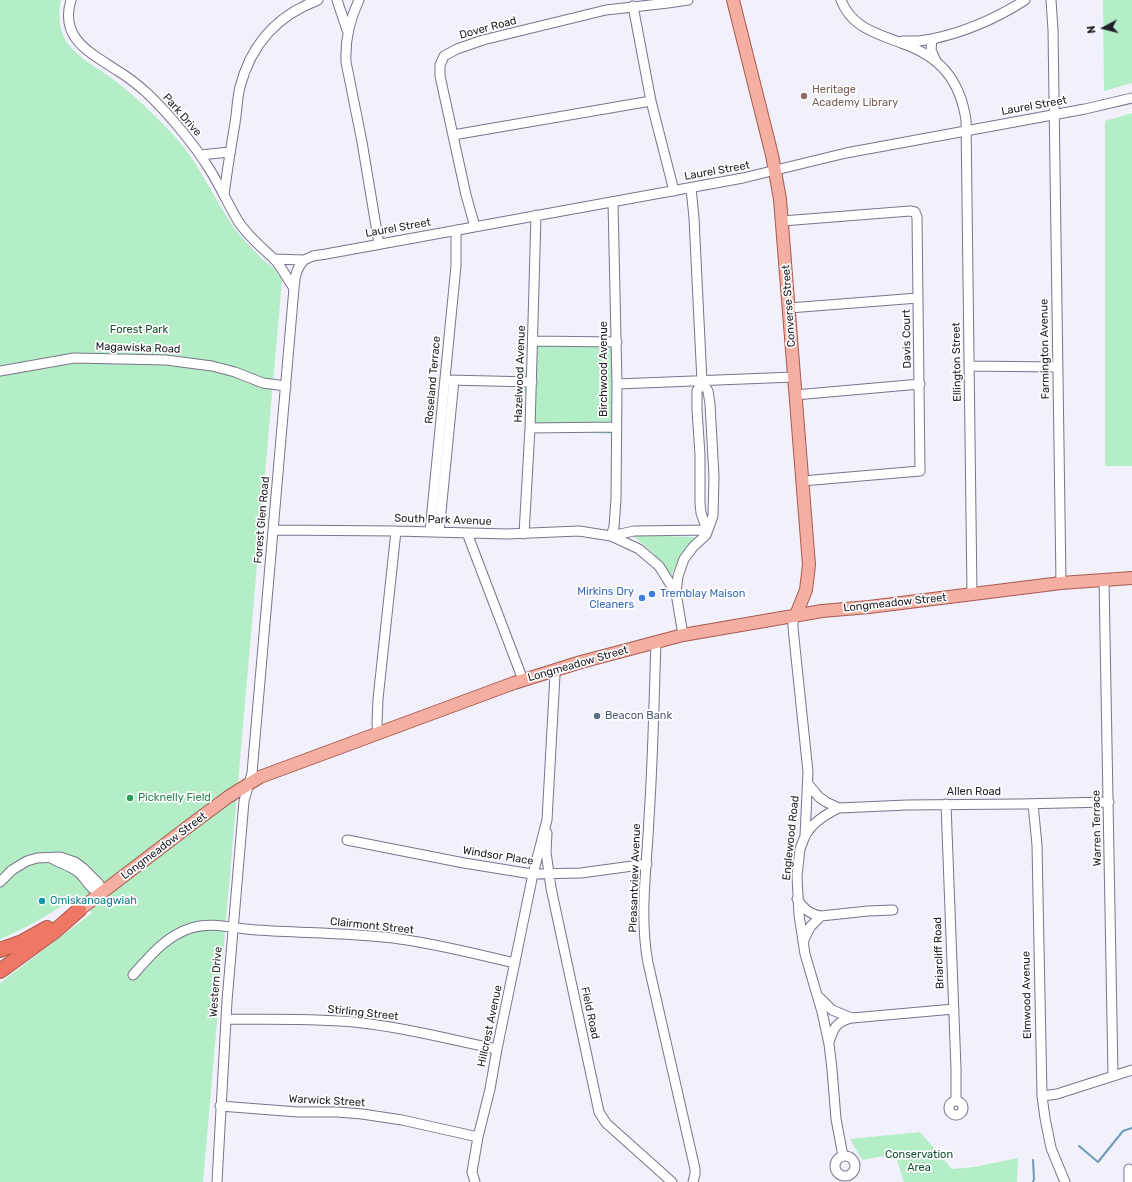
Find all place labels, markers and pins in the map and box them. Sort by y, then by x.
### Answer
place label: Heritage Academy Library [812,83,898,109]
marker: Heritage Academy Library [799,91,809,101]
place label: Mirkins Dry Cleaners [577,585,634,611]
place label: Tremblay Maison [660,587,745,601]
marker: Tremblay Maison [647,589,657,599]
marker: Mirkins Dry Cleaners [637,593,647,603]
place label: Beacon Bank [605,709,672,723]
marker: Beacon Bank [592,711,602,721]
place label: Picknelly Field [138,791,211,805]
marker: Picknelly Field [125,793,135,803]
place label: Omiskanoagwiah [50,894,137,908]
marker: Omiskanoagwiah [37,896,47,906]

